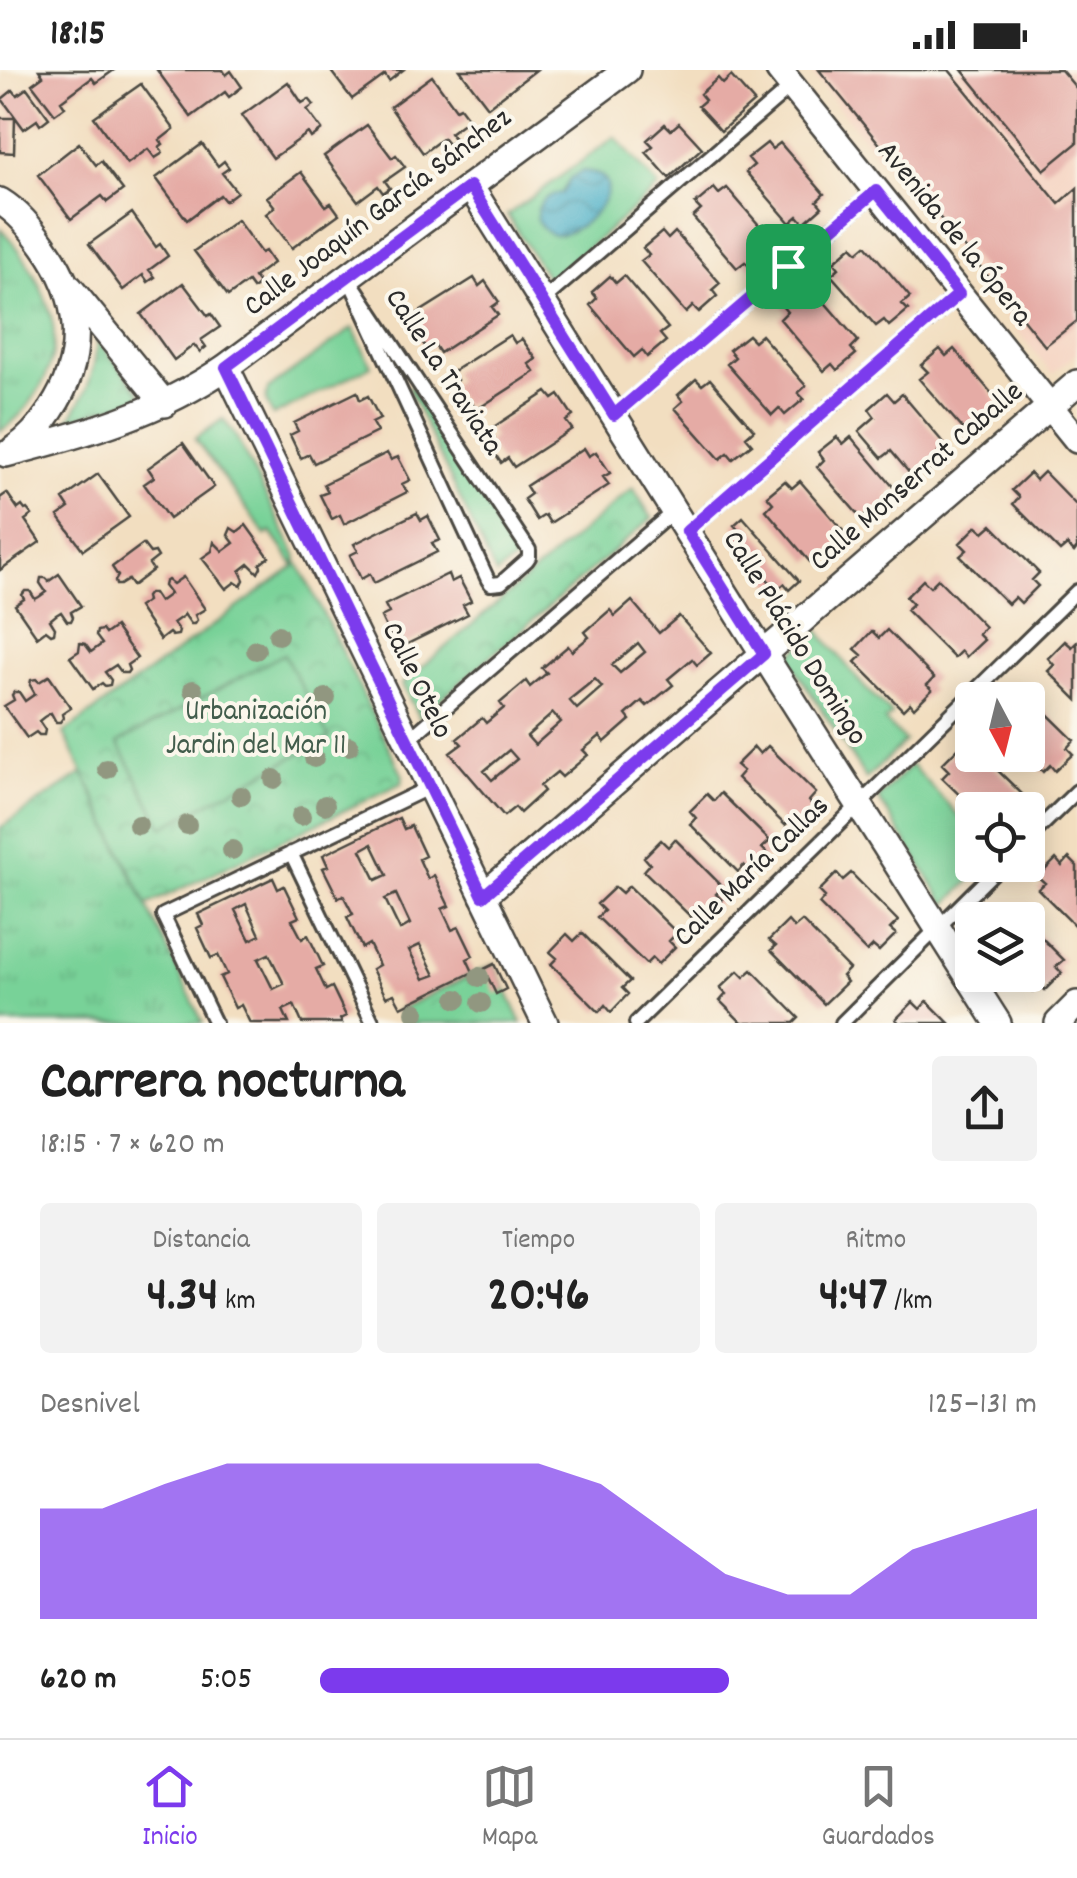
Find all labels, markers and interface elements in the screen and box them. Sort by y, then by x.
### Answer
text: 18:15 [50,8,106,63]
street label: Calle Joaquín García Sánchez [236,99,522,329]
street label: Avenida de la Ópera [865,133,1042,338]
pin [746,224,831,309]
icon: arrive [761,239,816,294]
street label: Calle La Traviata [372,281,513,466]
street label: Calle Monserrat Caballe [801,373,1035,583]
street label: Calle Plácido Domingo [710,523,876,755]
street label: Calle Otelo [368,615,462,747]
north arrow [955,682,1045,772]
map controls [955,682,1045,992]
park label: Urbanización Jardin del Mar 11 [166,692,346,769]
street label: Calle María Callas [665,787,841,959]
button: locate [955,792,1045,882]
button: layers [955,902,1045,992]
text: Carrera nocturna [40,1046,404,1125]
button: share [932,1056,1037,1161]
text: 18:15 · 7 × 620 m [40,1123,225,1169]
text: Distancia [153,1222,250,1262]
text: Tiempo [502,1222,575,1262]
text: Ritmo [845,1222,906,1262]
text: 4.34 [147,1262,219,1334]
text: 20:46 [487,1262,590,1334]
text: 4:47 [819,1262,888,1334]
text: km [219,1283,256,1323]
text: /km [888,1283,933,1323]
text: Desnivel [40,1383,140,1429]
text: 125–131 m [928,1383,1037,1429]
text: 620 m [40,1658,116,1704]
text: 5:05 [200,1658,252,1704]
tab: Inicio [142,1759,198,1859]
tab: Mapa [482,1759,537,1859]
tab: Guardados [822,1759,935,1859]

